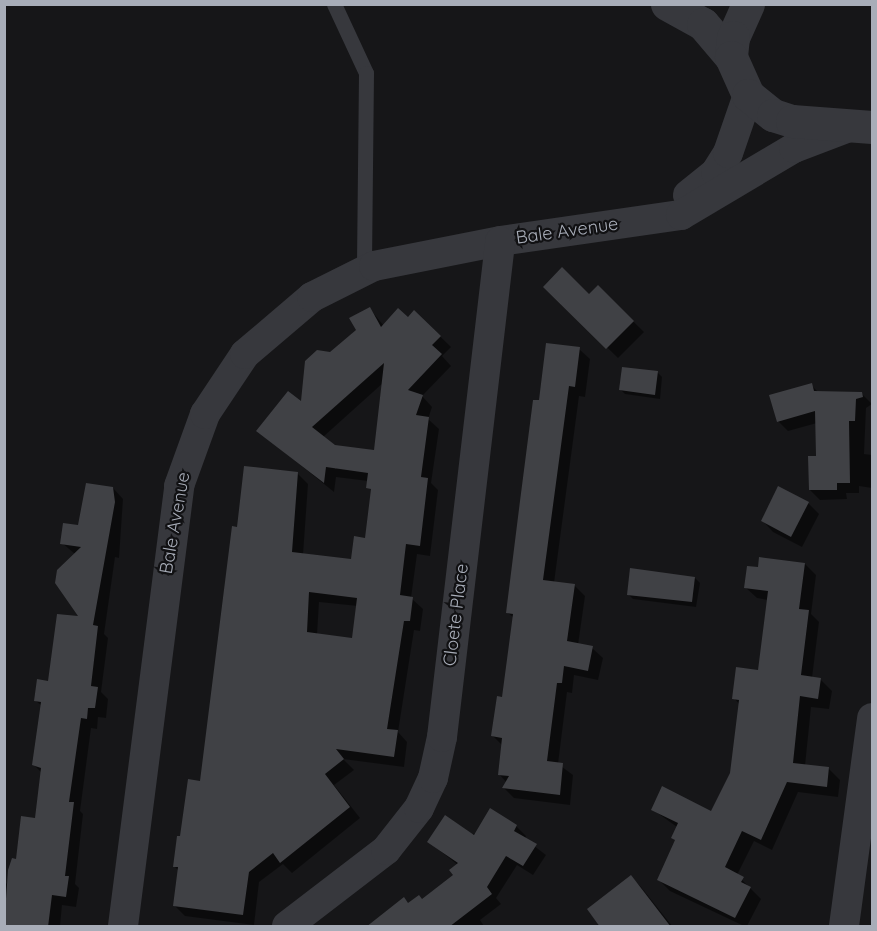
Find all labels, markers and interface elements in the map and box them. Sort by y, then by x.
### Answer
street label: Bale Avenue [514,213,620,249]
street label: Bale Avenue [155,470,195,576]
street label: Cloete Place [439,563,473,667]

